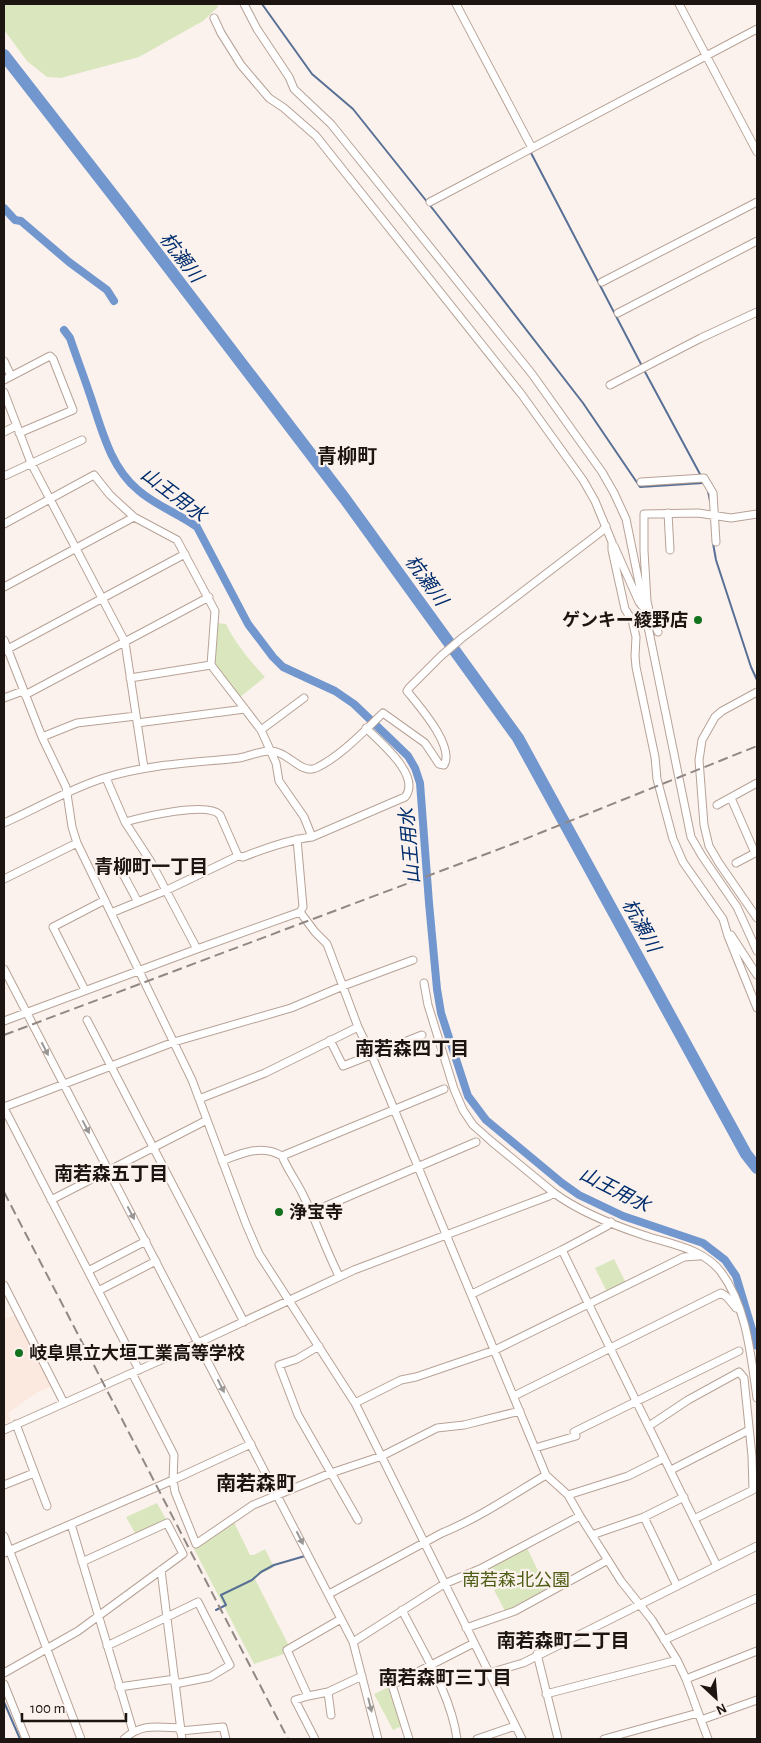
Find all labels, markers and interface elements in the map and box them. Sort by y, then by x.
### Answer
water label: 杭瀬川 [156,229,208,288]
district label: 青柳町 [317,446,377,467]
water label: 山王用水 [137,464,211,527]
water label: 杭瀬川 [401,552,452,611]
place label: ゲンキー綾野店 [562,610,688,630]
marker: ゲンキー綾野店 [692,614,704,626]
water label: 山王用水 [397,805,423,885]
district label: 青柳町一丁目 [94,856,208,877]
water label: 杭瀬川 [619,896,665,957]
district label: 南若森四丁目 [355,1039,469,1059]
one-way arrow [41,1041,49,1056]
one-way arrow [82,1120,90,1134]
district label: 南若森五丁目 [54,1164,168,1184]
water label: 山王用水 [576,1164,655,1217]
place label: 浄宝寺 [289,1202,343,1222]
one-way arrow [127,1206,135,1220]
marker: 浄宝寺 [273,1206,285,1218]
place label: 岐阜県立大垣工業高等学校 [29,1343,245,1363]
marker: 岐阜県立大垣工業高等学校 [13,1347,25,1359]
one-way arrow [217,1378,225,1393]
district label: 南若森町 [216,1473,296,1494]
one-way arrow [296,1531,304,1545]
park label: 南若森北公園 [462,1570,570,1590]
district label: 南若森町二丁目 [496,1631,630,1651]
district label: 南若森町三丁目 [378,1668,512,1688]
north arrow [691,1673,741,1723]
scale bar [22,1690,126,1722]
one-way arrow [366,1698,374,1713]
text: N [714,1700,729,1717]
text: 100 m [30,1701,65,1716]

